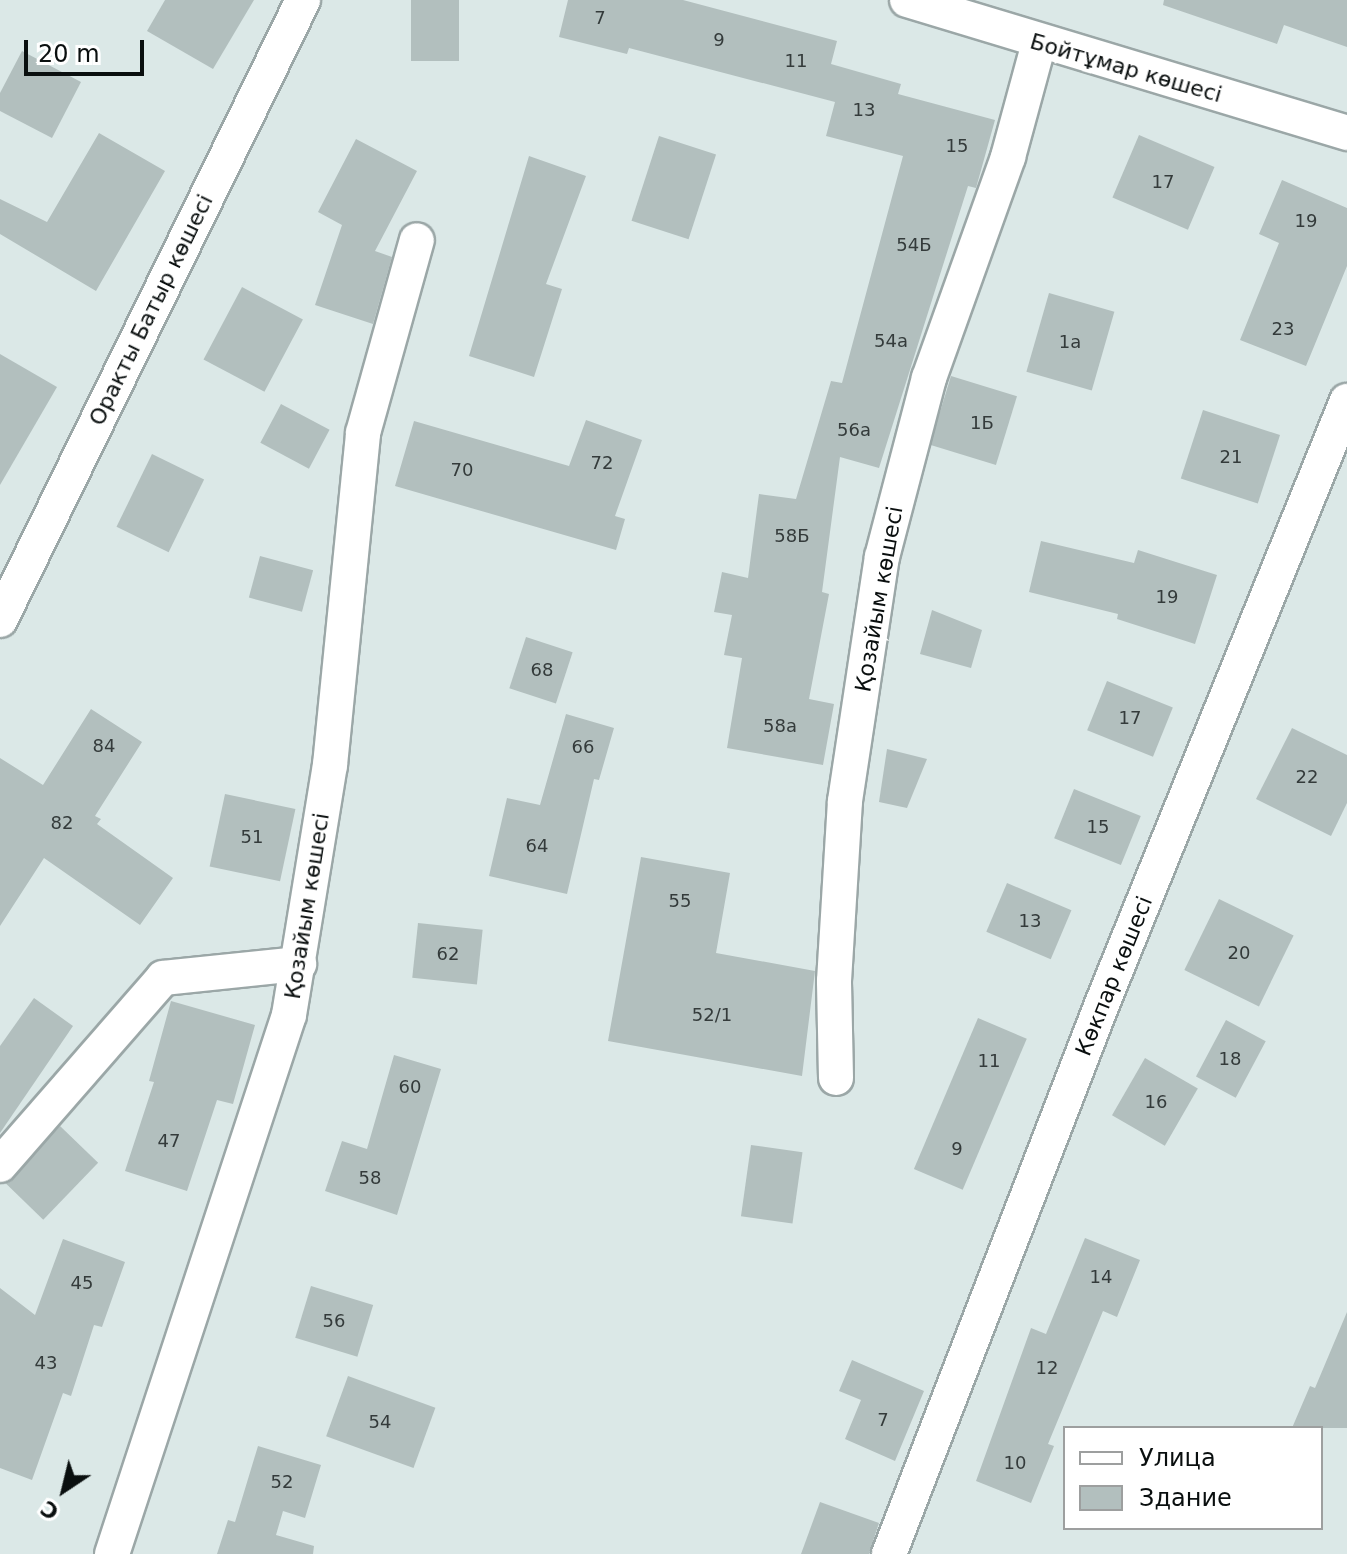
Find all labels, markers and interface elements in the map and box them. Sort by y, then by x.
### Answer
house number: 7 [594,7,606,29]
scale bar [28,24,148,74]
street label: Бойтұмар көшесі [1027,28,1225,108]
house number: 9 [713,29,725,51]
text: 20 m [38,40,100,68]
house number: 11 [785,50,807,72]
house number: 13 [853,99,875,121]
house number: 15 [946,135,968,157]
house number: 17 [1152,171,1174,193]
street label: Оракты Батыр көшесі [84,190,218,430]
house number: 19 [1295,210,1317,232]
house number: 54Б [896,234,932,256]
house number: 23 [1272,318,1294,340]
house number: 54а [874,330,908,352]
house number: 1а [1059,331,1081,353]
house number: 1Б [970,412,994,434]
house number: 56а [837,419,871,441]
house number: 21 [1220,446,1242,468]
house number: 72 [591,452,613,474]
house number: 70 [451,459,473,481]
street label: Қозайым көшесі [850,504,908,694]
house number: 58Б [774,525,810,547]
house number: 19 [1156,586,1178,608]
house number: 68 [531,659,553,681]
house number: 17 [1119,707,1141,729]
house number: 58а [763,715,797,737]
house number: 84 [93,735,115,757]
house number: 66 [572,736,594,758]
house number: 22 [1296,766,1318,788]
street label: Қозайым көшесі [279,811,335,1001]
house number: 82 [51,812,73,834]
house number: 15 [1087,816,1109,838]
house number: 51 [241,826,263,848]
house number: 64 [526,835,548,857]
house number: 55 [669,890,691,912]
street label: Көкпар көшесі [1070,892,1158,1060]
house number: 13 [1019,910,1041,932]
house number: 20 [1228,942,1250,964]
house number: 62 [437,943,459,965]
house number: 52/1 [692,1004,732,1026]
house number: 18 [1219,1048,1241,1070]
house number: 11 [978,1050,1000,1072]
house number: 60 [399,1076,421,1098]
house number: 16 [1145,1091,1167,1113]
house number: 47 [158,1130,180,1152]
house number: 9 [951,1138,963,1160]
house number: 58 [359,1167,381,1189]
house number: 14 [1090,1266,1112,1288]
house number: 45 [71,1272,93,1294]
house number: 56 [323,1310,345,1332]
house number: 43 [35,1352,57,1374]
house number: 12 [1036,1357,1058,1379]
house number: 7 [877,1409,889,1431]
house number: 54 [369,1411,391,1433]
legend [1063,1426,1323,1530]
text: Улица [1139,1444,1216,1472]
north arrow [24,1450,104,1530]
house number: 10 [1004,1452,1026,1474]
house number: 52 [271,1471,293,1493]
text: Здание [1139,1484,1232,1512]
text: С [36,1495,64,1525]

